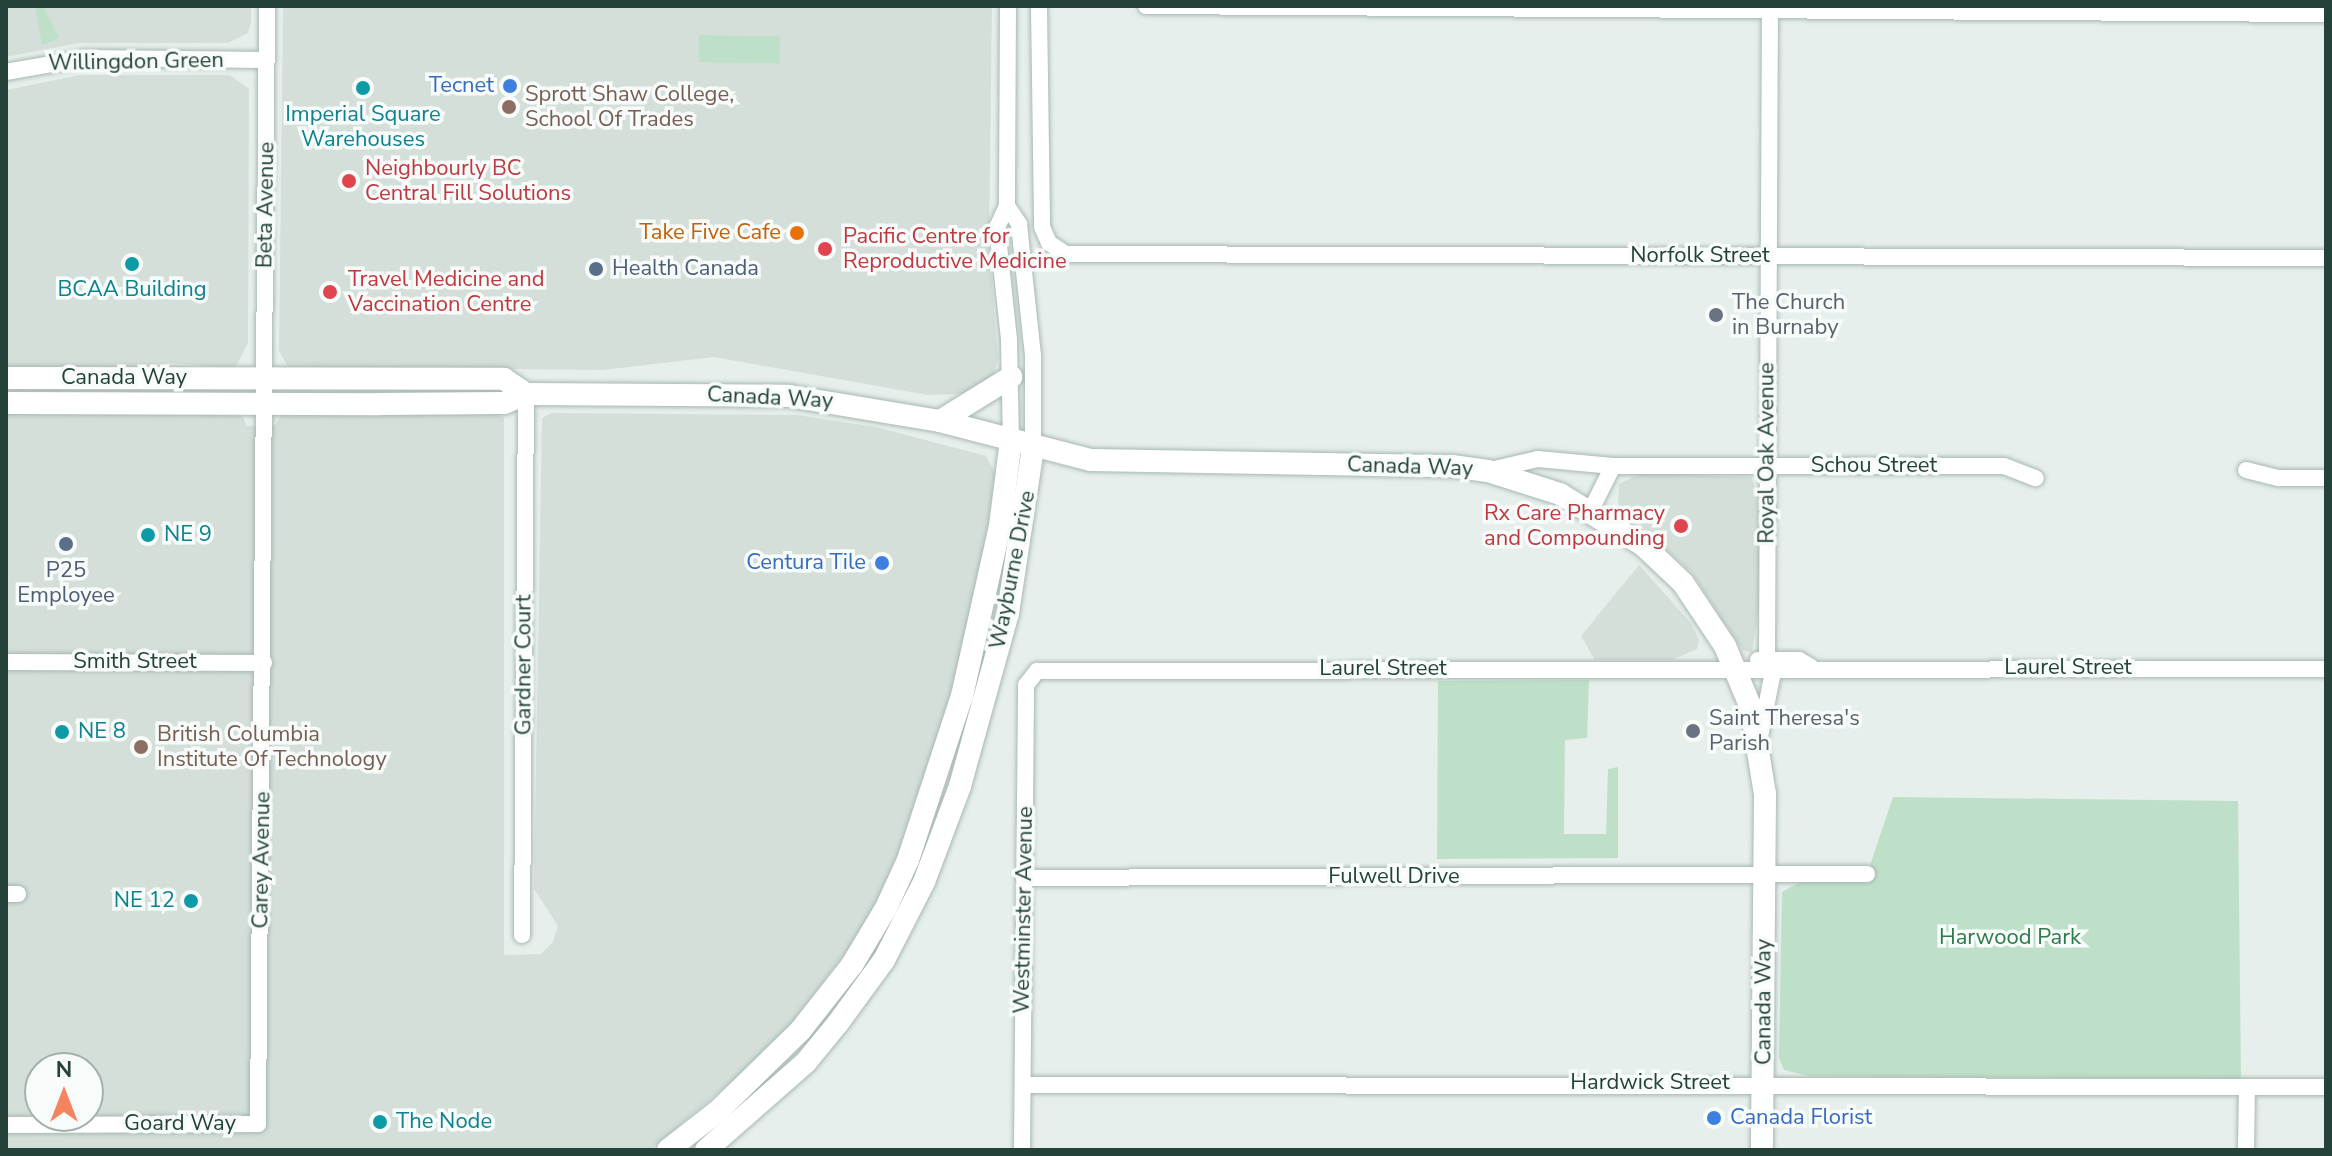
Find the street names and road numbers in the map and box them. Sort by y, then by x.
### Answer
street label: Willingdon Green [48,47,224,77]
street label: Beta Avenue [252,142,280,268]
street label: Norfolk Street [1630,243,1770,269]
street label: Royal Oak Avenue [1754,362,1780,544]
street label: Canada Way [61,365,187,391]
street label: Canada Way [706,382,834,414]
street label: Canada Way [1346,452,1474,482]
street label: Schou Street [1811,453,1937,479]
street label: Wayburne Drive [985,489,1041,651]
street label: Gardner Court [511,595,537,735]
street label: Smith Street [73,649,197,675]
street label: Laurel Street [2004,655,2132,681]
street label: Laurel Street [1319,656,1447,682]
street label: Carey Avenue [248,791,276,929]
street label: Westminster Avenue [1009,806,1039,1014]
street label: Fulwell Drive [1328,864,1460,890]
street label: Canada Way [1751,939,1777,1065]
street label: Hardwick Street [1570,1070,1730,1096]
street label: Goard Way [124,1111,236,1137]

